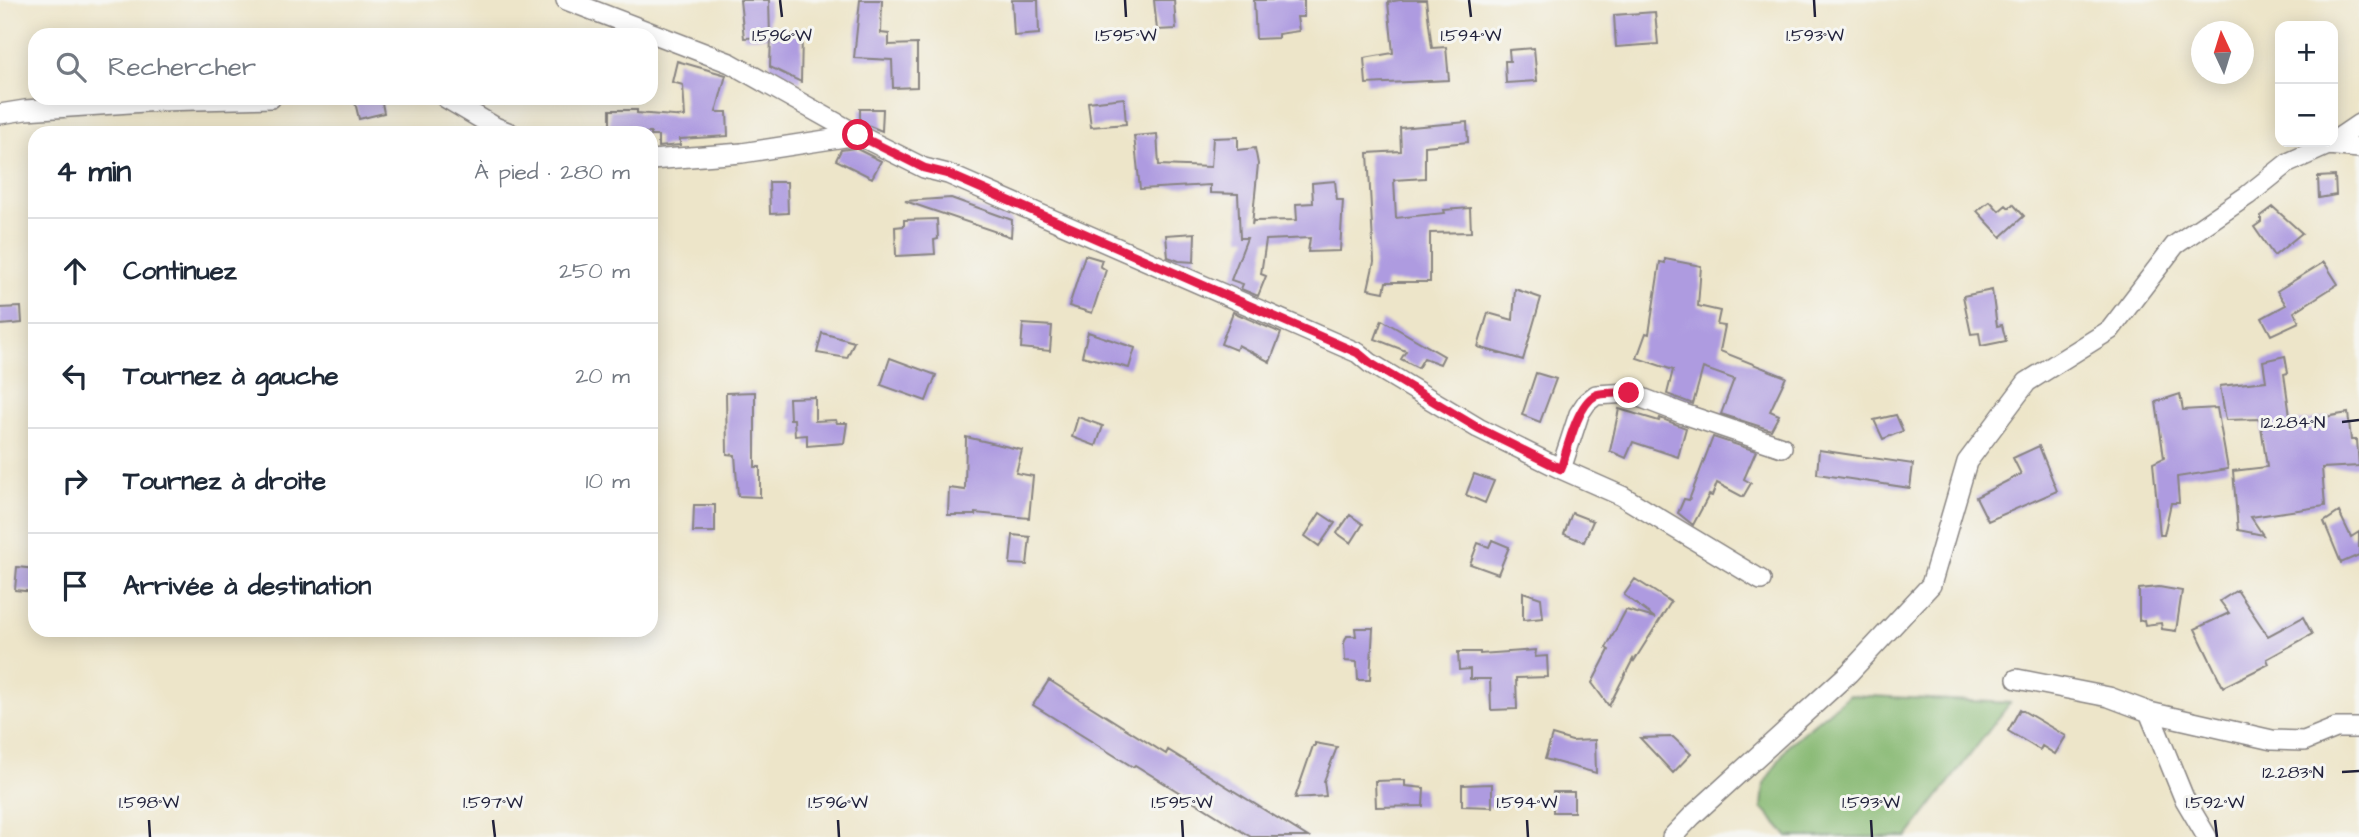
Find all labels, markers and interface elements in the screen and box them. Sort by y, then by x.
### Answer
north arrow [2191,21,2254,84]
map controls [2275,21,2338,147]
button: + [2275,21,2338,84]
text: 1.596°W [752,23,812,48]
text: 1.595°W [1095,23,1157,48]
text: 1.594°W [1441,23,1502,48]
text: 1.593°W [1786,23,1844,48]
search box [28,28,658,105]
icon: search [52,48,90,86]
text: Rechercher [108,49,256,85]
button: − [2275,84,2338,147]
route start [842,119,873,150]
text: 4 min [56,151,131,193]
text: À pied · 280 m [474,156,630,188]
icon: ahead [56,252,94,290]
text: Continuez [123,253,237,289]
text: 250 m [559,255,630,287]
icon: left [56,357,94,395]
text: Tournez à gauche [123,358,339,394]
text: 20 m [575,360,630,392]
route end [1613,377,1644,408]
text: 12.284°N [2261,410,2325,435]
icon: right [56,462,94,500]
text: Tournez à droite [123,463,326,499]
text: 10 m [585,465,630,497]
icon: arrive [56,567,94,605]
text: Arrivée à destination [123,568,371,604]
text: 12.283°N [2262,760,2324,785]
text: 1.598°W [119,790,179,815]
text: 1.597°W [463,790,523,815]
text: 1.596°W [808,790,868,815]
text: 1.595°W [1151,790,1213,815]
text: 1.594°W [1497,790,1558,815]
text: 1.593°W [1842,790,1900,815]
text: 1.592°W [2185,790,2245,815]

